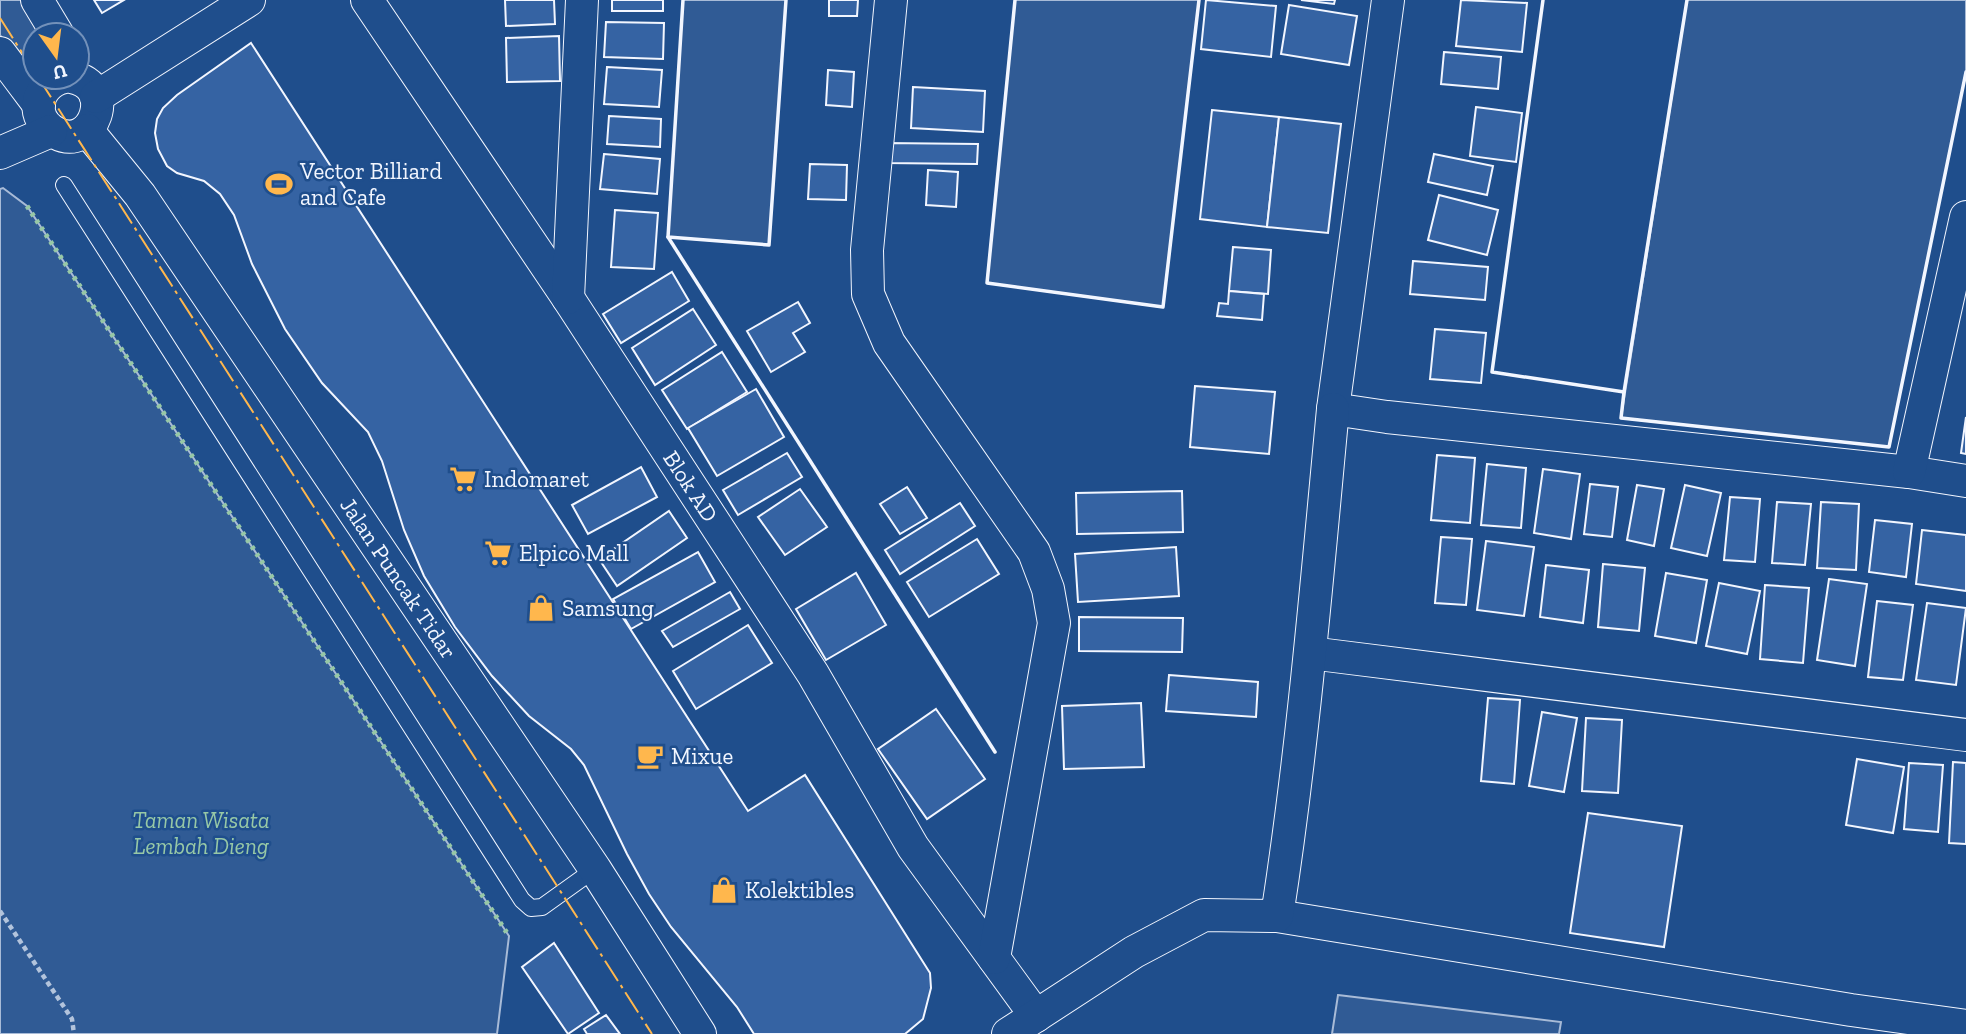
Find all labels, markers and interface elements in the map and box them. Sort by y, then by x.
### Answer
north arrow [21,21,91,91]
text: U [50,59,69,85]
place label: Vector Billiard and Cafe [299,157,442,211]
sports icon: Vector Billiard and Cafe [264,169,294,199]
street label: Blok AD [657,445,724,527]
supermarket icon: Indomaret [448,464,478,494]
place label: Indomaret [484,465,589,493]
street label: Jalan Puncak Tidar [334,492,463,664]
supermarket icon: Elpico Mall [483,538,513,568]
place label: Elpico Mall [519,539,629,567]
shop icon: Samsung [526,593,556,623]
place label: Samsung [562,594,654,622]
cafe icon: Mixue [635,741,665,771]
place label: Mixue [671,742,733,770]
park label: Taman Wisata Lembah Dieng [132,806,270,860]
shop icon: Kolektibles [709,875,739,905]
place label: Kolektibles [745,876,854,904]

